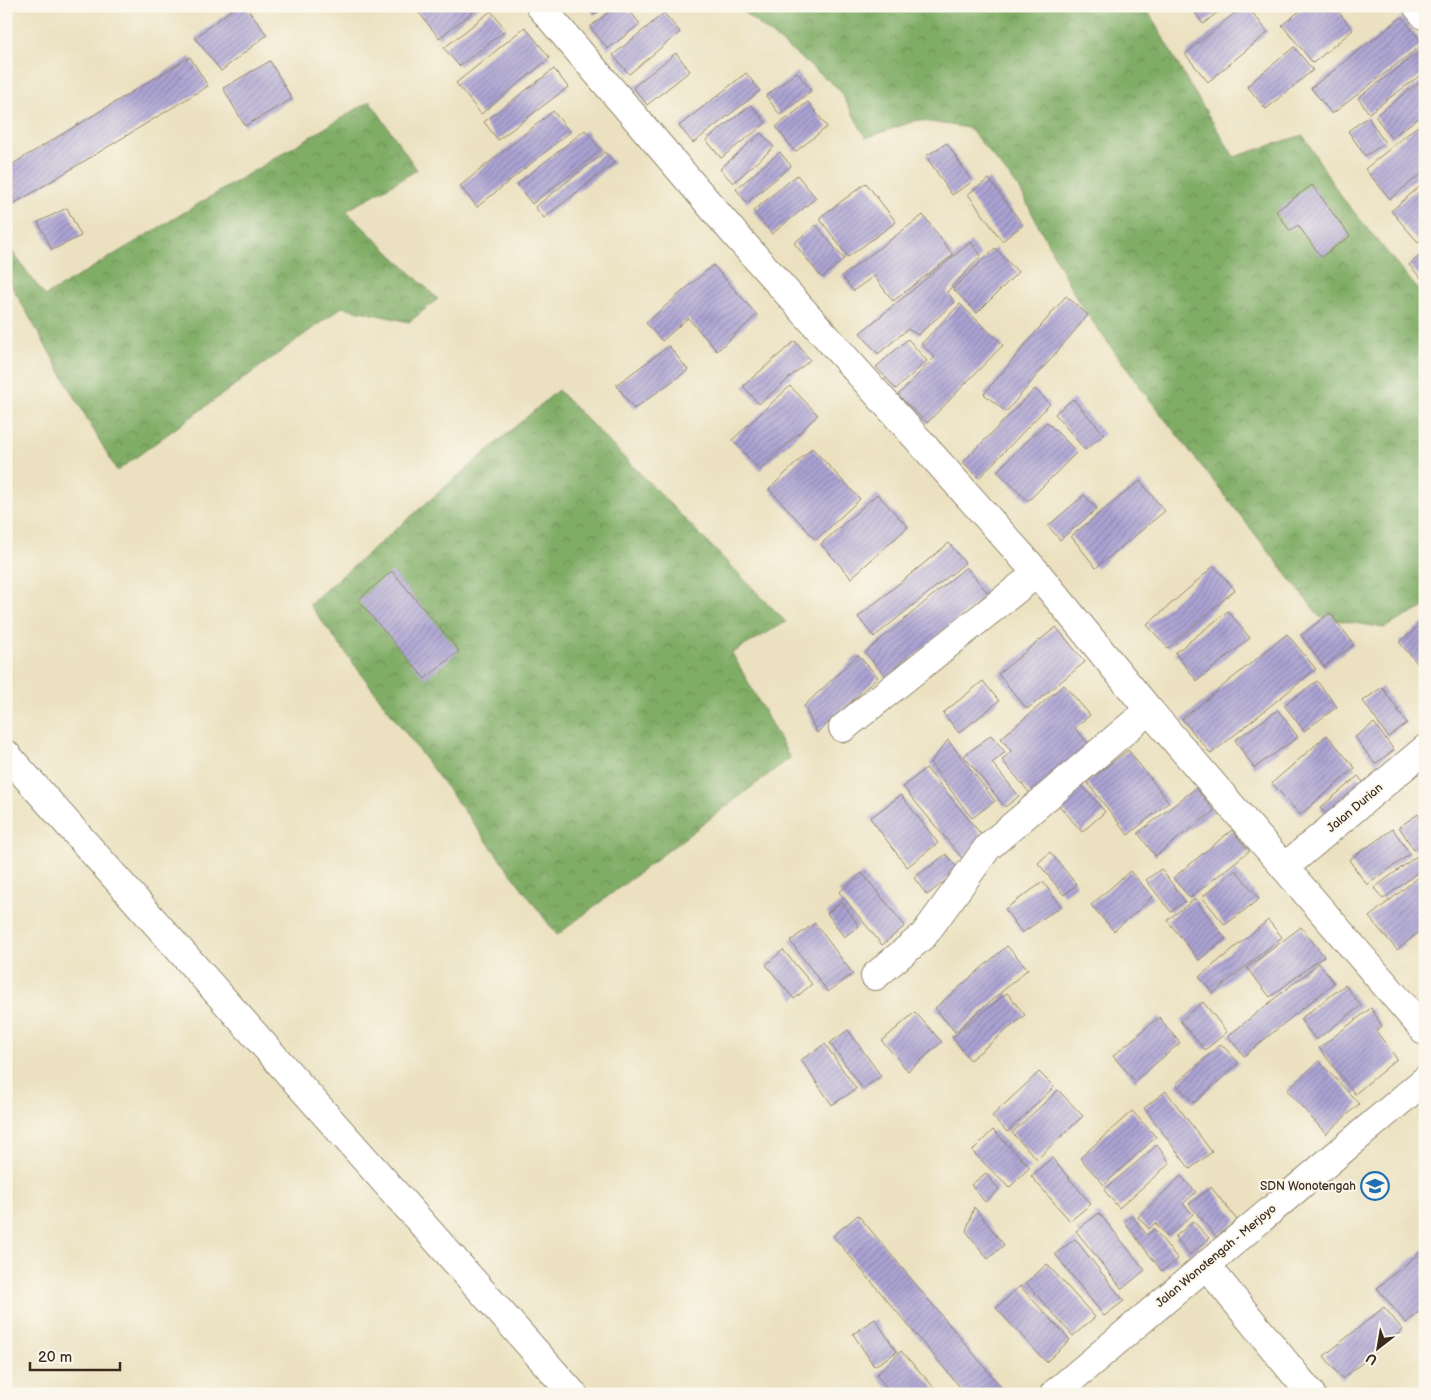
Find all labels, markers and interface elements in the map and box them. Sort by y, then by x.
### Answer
street label: Jalan Durian [1324,780,1386,836]
school or university icon: SDN Wonotengah [1360,1171,1390,1201]
place label: SDN Wonotengah [1260,1179,1356,1194]
street label: Jalan Wonotengah - Merjoyo [1153,1201,1280,1311]
north arrow [1354,1322,1404,1372]
scale bar [30,1340,120,1372]
text: 20 m [38,1348,72,1367]
text: U [1363,1349,1380,1369]

